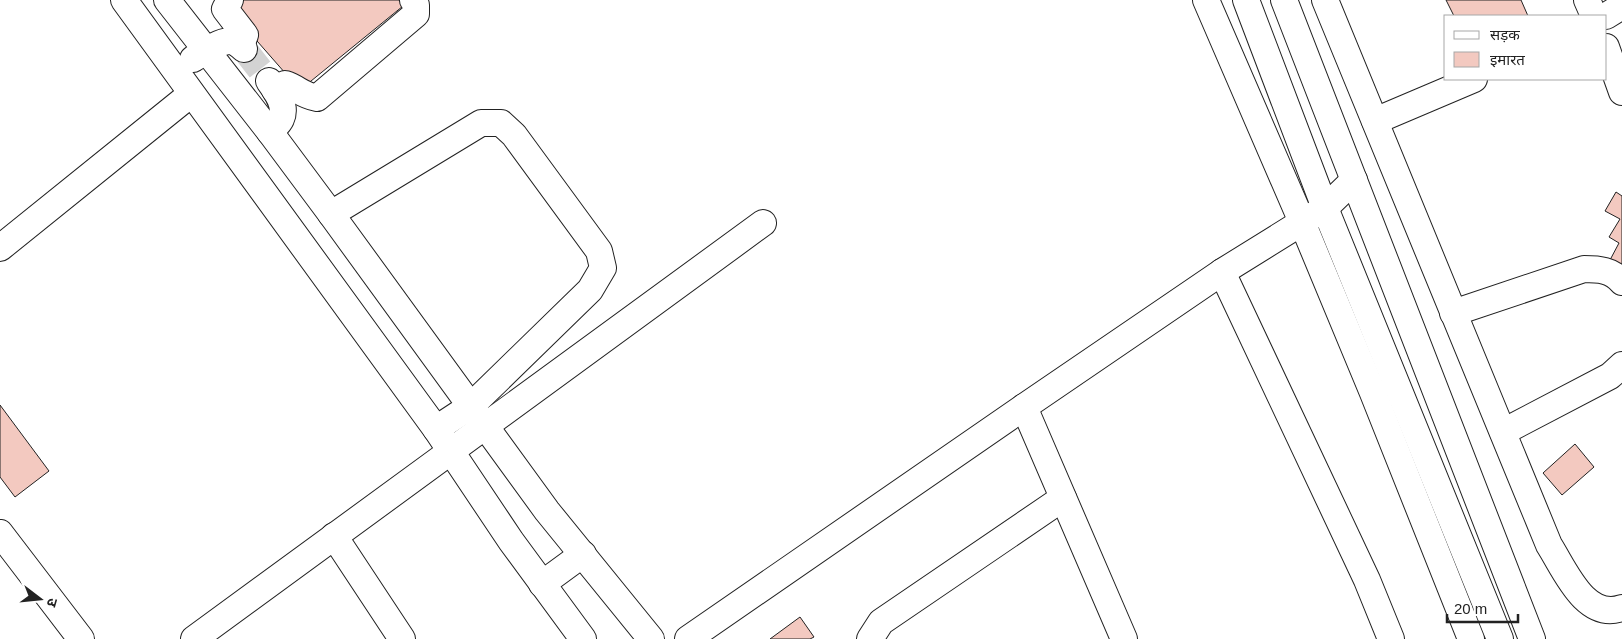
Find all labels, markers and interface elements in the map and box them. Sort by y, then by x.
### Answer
legend [1444,15,1607,80]
text: सड़क [1490,26,1520,43]
text: इमारत [1490,51,1525,68]
north arrow [15,574,65,624]
scale bar [1447,592,1518,624]
text: उ [43,596,61,609]
text: 20 m [1454,600,1487,617]

